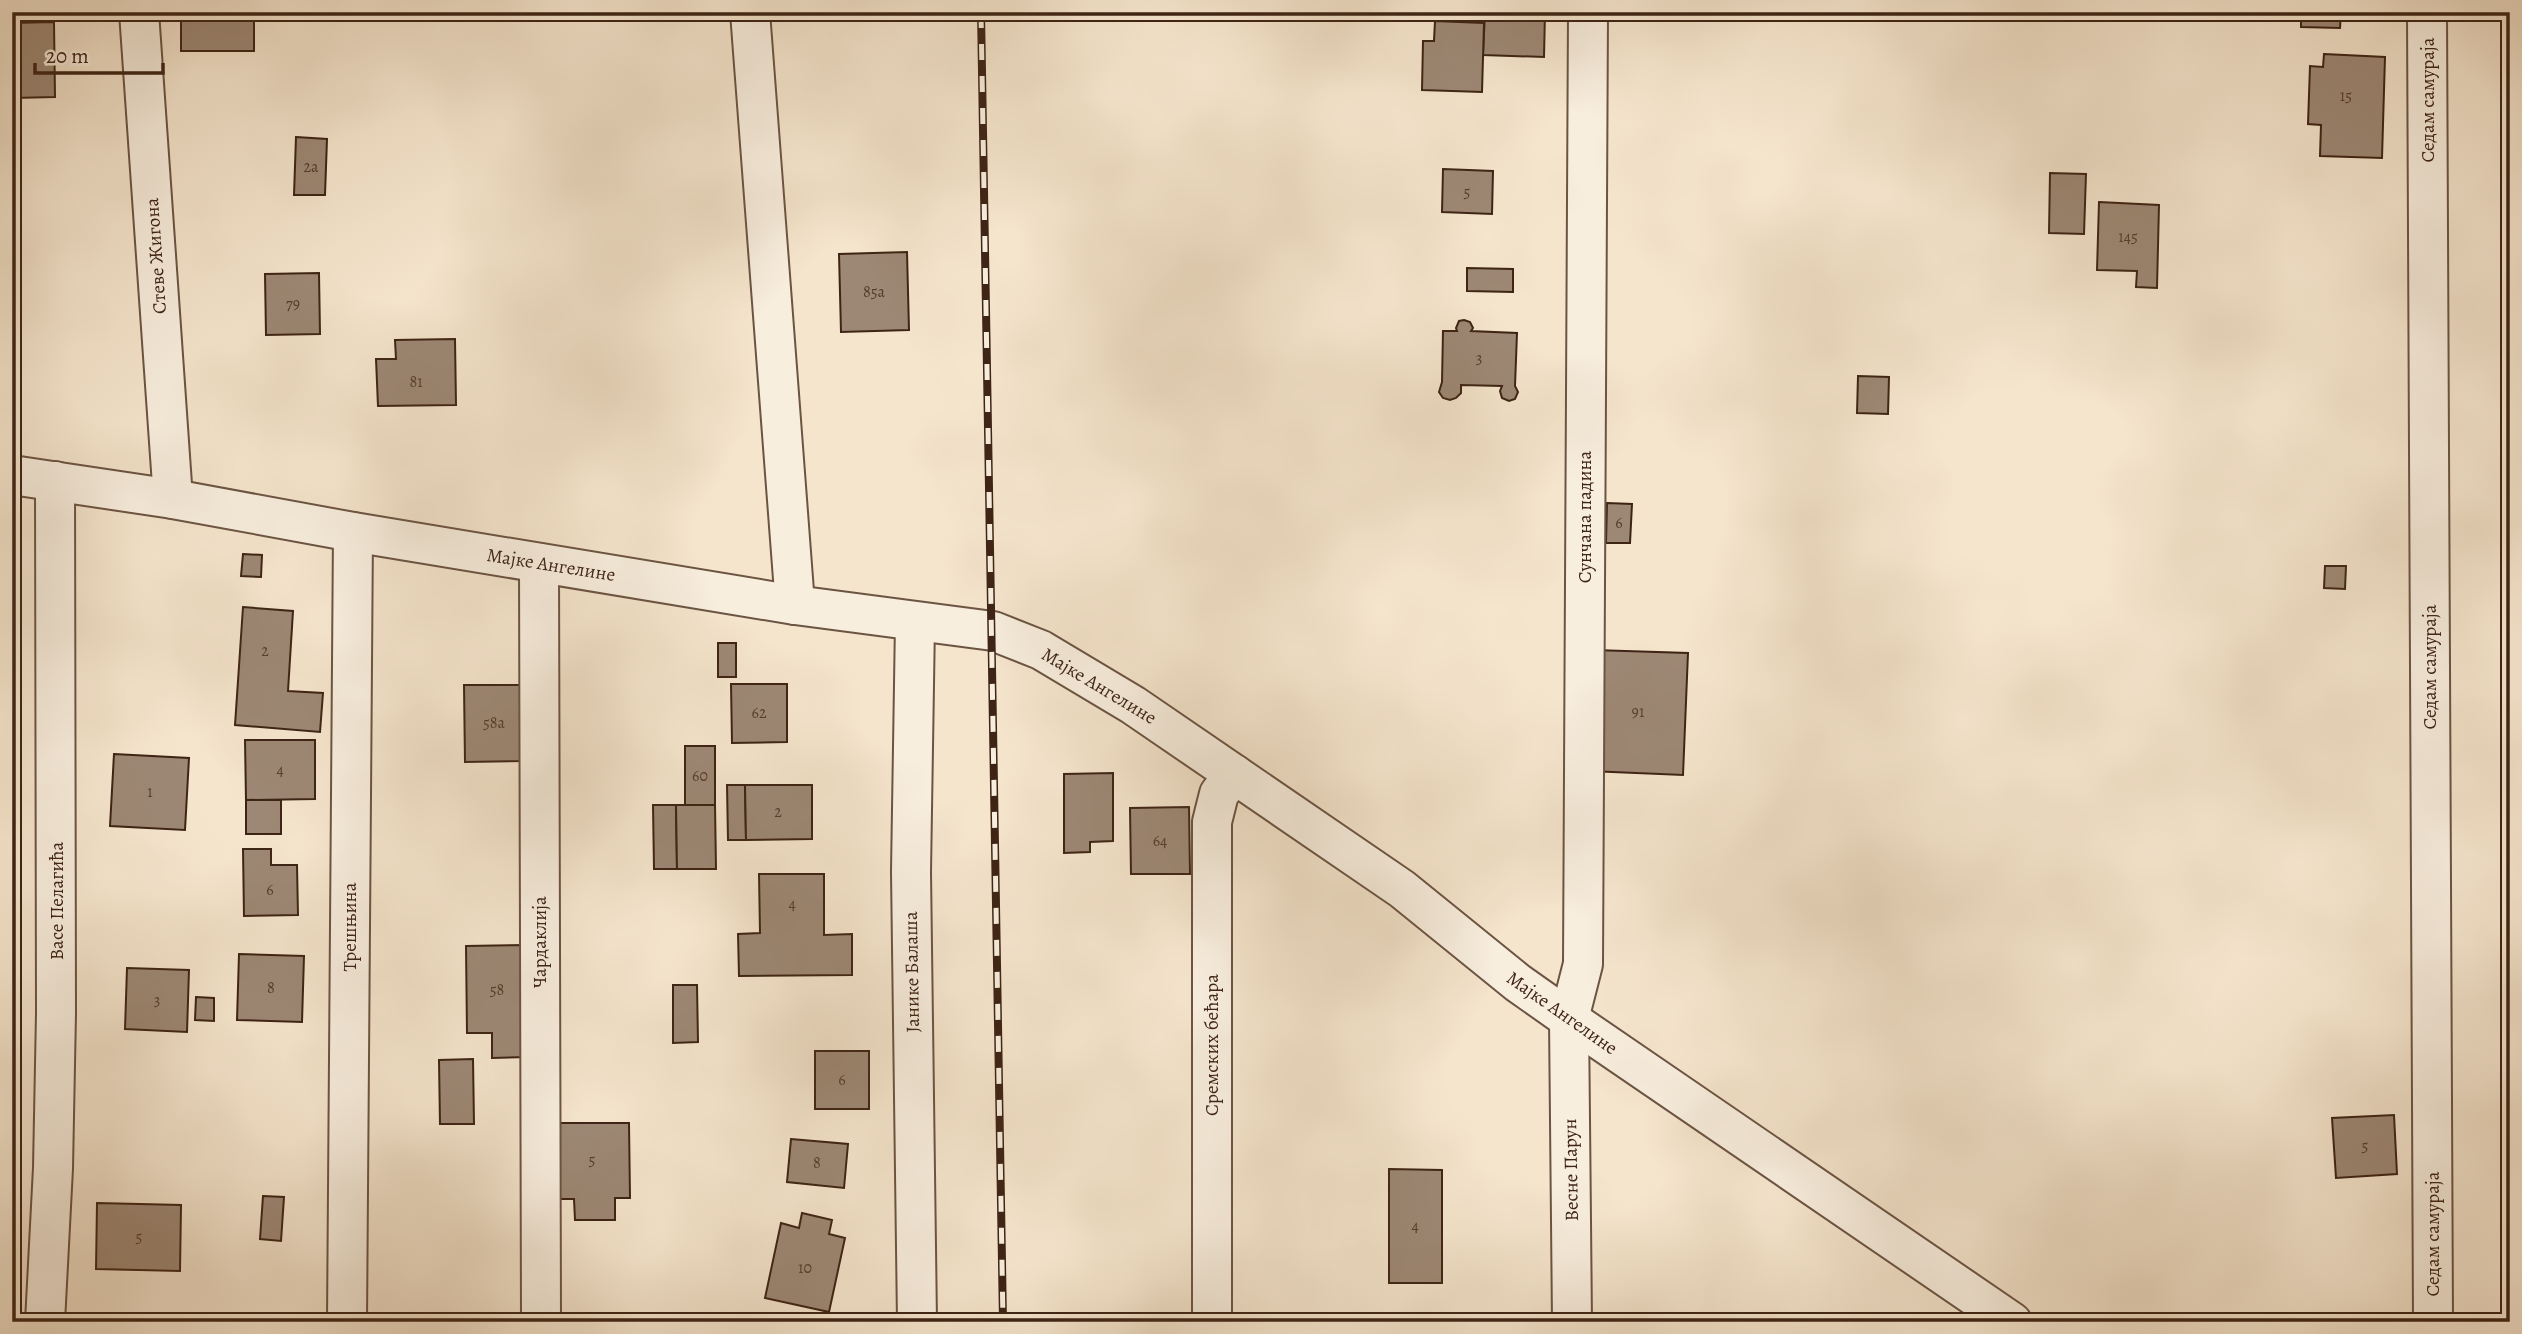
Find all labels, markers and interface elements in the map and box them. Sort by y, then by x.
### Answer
scale bar [35,32,163,76]
street label: Седам самураја [2415,37,2441,163]
text: 20 m [46,42,89,70]
house number: 15 [2340,85,2352,107]
house number: 2a [303,156,319,178]
house number: 5 [1464,181,1471,203]
street label: Стеве Жигона [139,197,173,315]
house number: 145 [2118,226,2138,248]
house number: 85a [863,281,886,303]
house number: 79 [286,293,300,315]
house number: 3 [1476,347,1482,369]
house number: 81 [409,371,423,393]
street label: Сунчана падина [1572,450,1598,583]
house number: 6 [1615,512,1623,534]
street label: Мајке Ангелине [485,542,617,588]
street label: Седам самураја [2417,604,2443,730]
house number: 2 [261,640,269,662]
street label: Мајке Ангелине [1037,641,1161,731]
house number: 91 [1632,701,1645,723]
house number: 62 [752,702,767,724]
house number: 58a [483,712,506,734]
house number: 4 [276,759,284,781]
house number: 60 [692,765,708,787]
house number: 1 [147,781,153,803]
house number: 2 [774,801,782,823]
house number: 64 [1153,830,1167,852]
street label: Васе Пелагића [44,842,70,960]
house number: 6 [266,879,274,901]
street label: Трешњина [337,882,363,971]
house number: 4 [788,893,796,915]
street label: Чардаклија [527,896,553,988]
street label: Јанике Балаша [898,911,926,1033]
street label: Мајке Ангелине [1501,965,1623,1061]
street label: Сремских бећара [1199,974,1225,1116]
house number: 8 [267,977,275,999]
house number: 58 [490,979,504,1001]
house number: 3 [154,989,160,1011]
house number: 6 [838,1069,846,1091]
street label: Весне Парун [1557,1118,1585,1222]
house number: 5 [2362,1135,2369,1157]
house number: 5 [589,1149,596,1171]
house number: 8 [813,1152,821,1174]
street label: Седам самураја [2420,1171,2446,1297]
house number: 4 [1411,1215,1419,1237]
house number: 5 [136,1226,143,1248]
house number: 10 [798,1257,812,1279]

